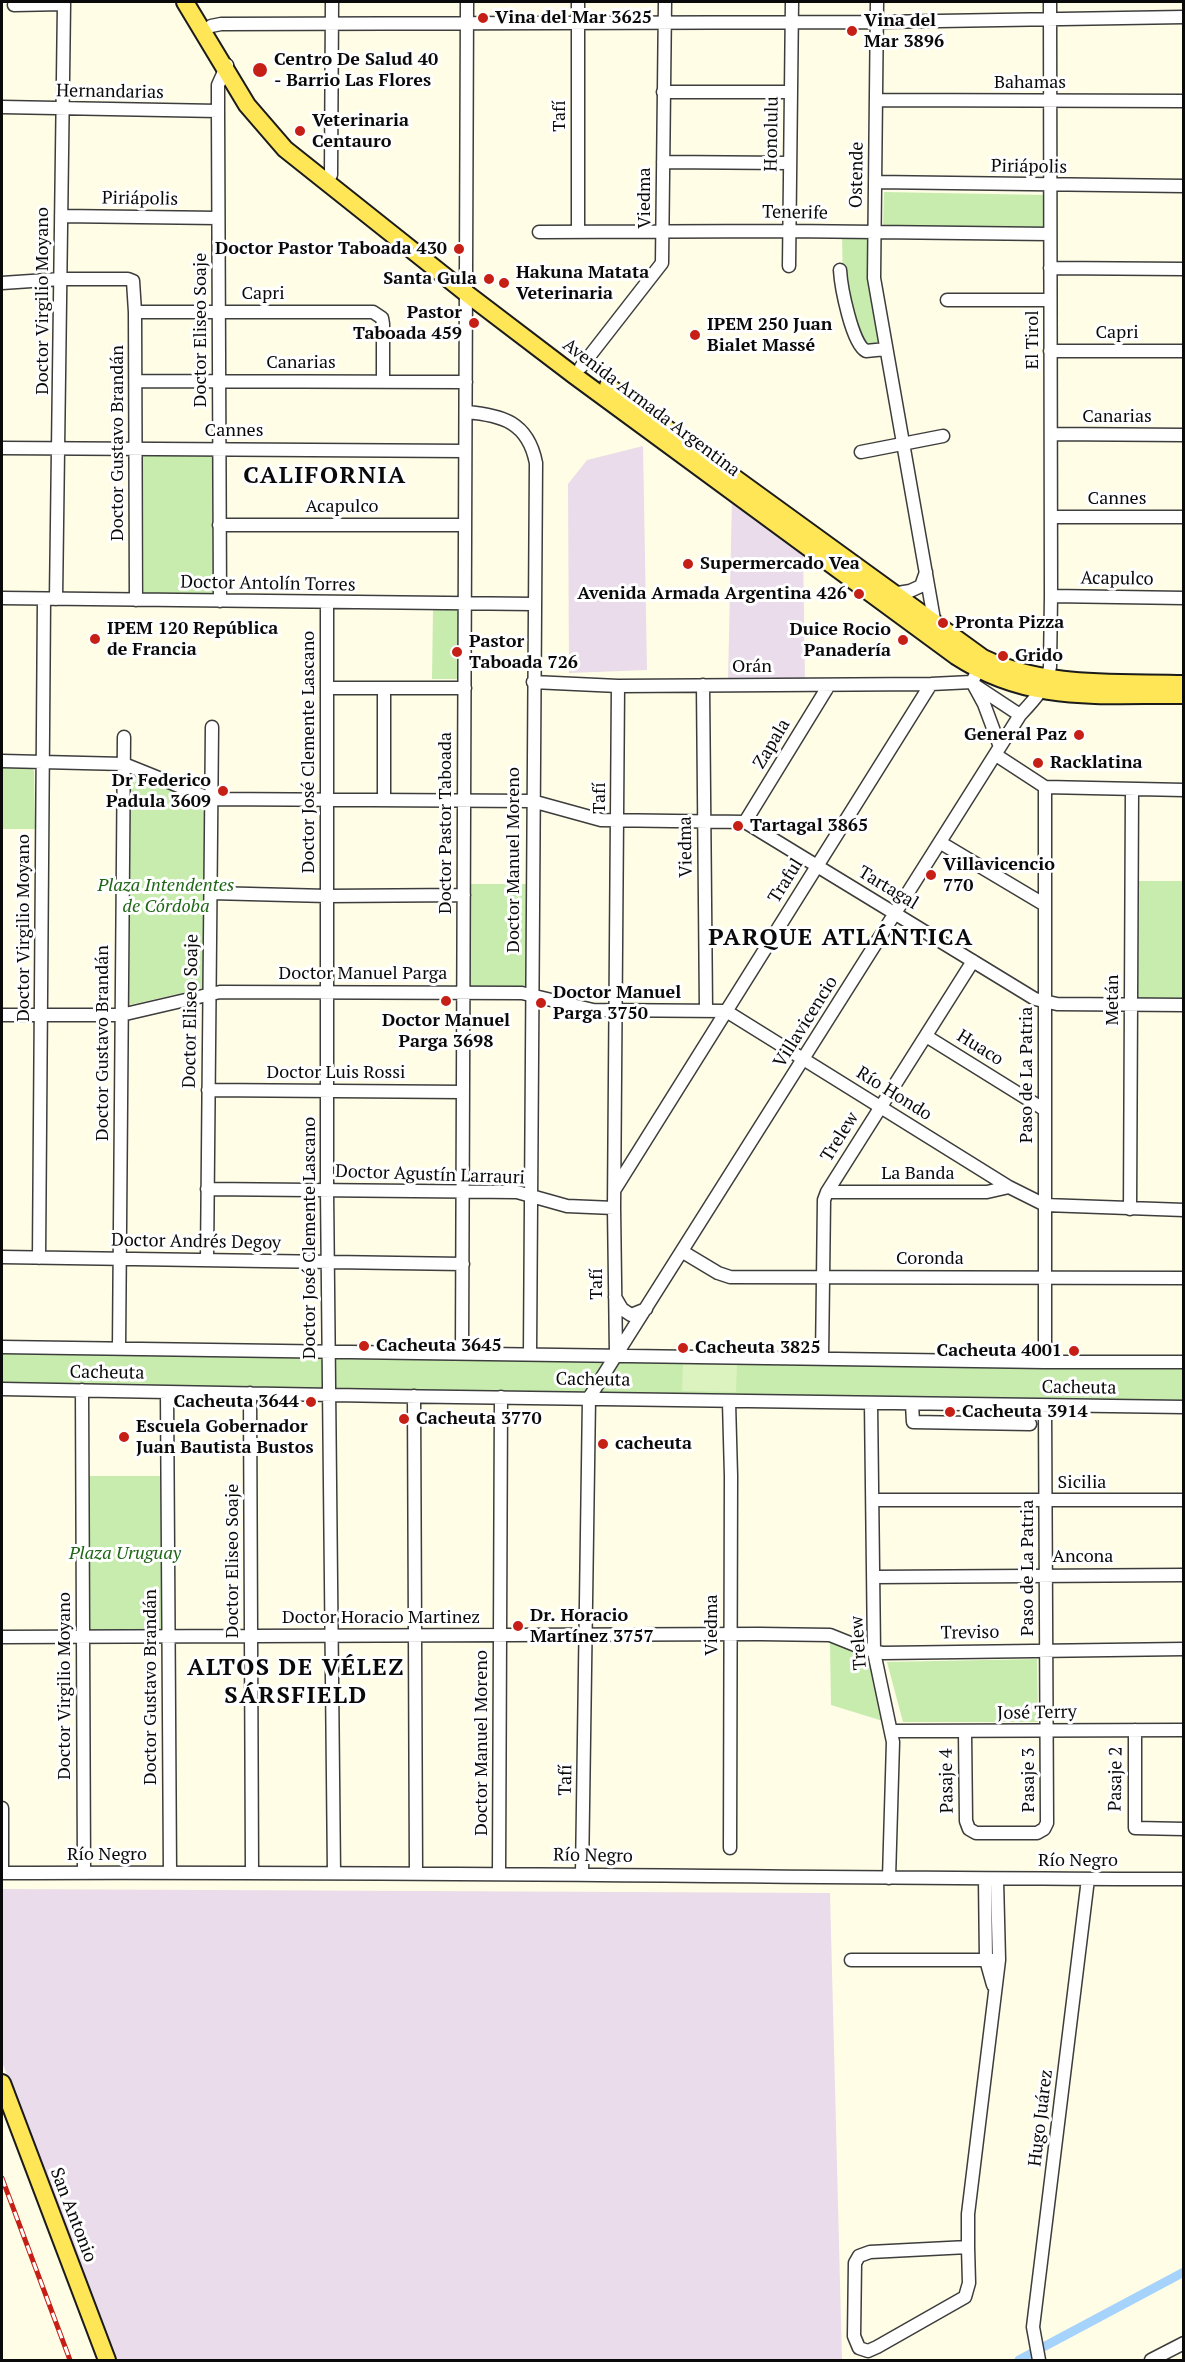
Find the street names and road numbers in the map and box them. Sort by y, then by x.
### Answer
street label: Bahamas [994,72,1066,94]
street label: Hernandarias [56,80,164,104]
street label: Honolulu [761,96,783,172]
street label: Tafí [549,100,571,132]
street label: Ostende [846,142,868,208]
street label: Piriápolis [991,156,1067,178]
street label: Viedma [634,167,656,229]
street label: Piriápolis [102,188,178,210]
street label: Tenerife [762,202,828,224]
street label: Doctor Virgilio Moyano [32,207,54,395]
street label: Doctor Eliseo Soaje [190,253,212,407]
street label: Capri [241,283,285,305]
street label: El Tirol [1022,310,1044,370]
street label: Capri [1095,322,1139,344]
street label: Avenida Armada Argentina [558,334,744,482]
street label: Doctor Gustavo Brandán [107,345,129,541]
street label: Canarias [266,352,336,374]
street label: Canarias [1082,406,1152,428]
street label: Cannes [205,420,263,442]
street label: Cannes [1088,488,1146,510]
street label: Acapulco [305,496,379,518]
street label: Acapulco [1080,568,1154,590]
street label: Doctor Antolín Torres [180,572,356,596]
street label: Doctor José Clemente Lascano [298,631,320,873]
street label: Orán [732,656,772,678]
street label: Zapala [749,715,795,773]
street label: Doctor Pastor Taboada [435,732,457,914]
street label: Doctor Manuel Moreno [503,767,525,953]
street label: Tafí [589,782,611,814]
street label: Viedma [675,816,697,878]
street label: Doctor Virgilio Moyano [13,834,35,1022]
street label: Traful [764,855,808,907]
street label: Tartagal [854,862,922,914]
street label: Doctor Eliseo Soaje [179,934,203,1088]
street label: Doctor Gustavo Brandán [92,945,114,1141]
street label: Doctor Manuel Parga [279,963,447,985]
street label: Villavicencio [769,972,843,1072]
street label: Metán [1102,974,1124,1026]
street label: Paso de La Patria [1016,1007,1038,1143]
street label: Huaco [953,1025,1007,1071]
street label: Doctor Luis Rossi [267,1062,405,1084]
street label: Río Hondo [852,1062,936,1126]
street label: Trelew [816,1108,864,1166]
street label: Doctor José Clemente Lascano [299,1117,321,1359]
street label: Doctor Agustín Larrauri [335,1161,525,1189]
street label: La Banda [881,1163,955,1185]
street label: Doctor Andrés Degoy [111,1230,281,1254]
street label: Coronda [896,1248,964,1270]
street label: Tafí [586,1268,608,1300]
street label: Cacheuta [69,1362,145,1384]
street label: Cacheuta [555,1369,631,1391]
street label: Cacheuta [1041,1377,1117,1399]
street label: Sicilia [1058,1472,1106,1494]
street label: Doctor Eliseo Soaje [222,1484,244,1638]
street label: Paso de La Patria [1017,1500,1039,1636]
street label: Ancona [1053,1546,1113,1568]
street label: Doctor Gustavo Brandán [140,1589,162,1785]
street label: Doctor Virgilio Moyano [54,1592,76,1780]
street label: Viedma [701,1594,723,1656]
street label: Doctor Horacio Martinez [282,1607,480,1629]
street label: Trelew [846,1615,872,1671]
street label: Treviso [941,1622,999,1644]
street label: Doctor Manuel Moreno [471,1650,493,1836]
street label: José Terry [997,1702,1077,1724]
street label: Pasaje 2 [1105,1746,1127,1812]
street label: Pasaje 4 [936,1748,958,1814]
street label: Pasaje 3 [1018,1748,1040,1812]
street label: Tafí [555,1764,577,1796]
street label: Río Negro [67,1844,147,1866]
street label: Río Negro [553,1845,633,1867]
street label: Río Negro [1038,1850,1118,1872]
street label: Hugo Juárez [1024,2068,1058,2168]
street label: San Antonio [45,2165,101,2265]

